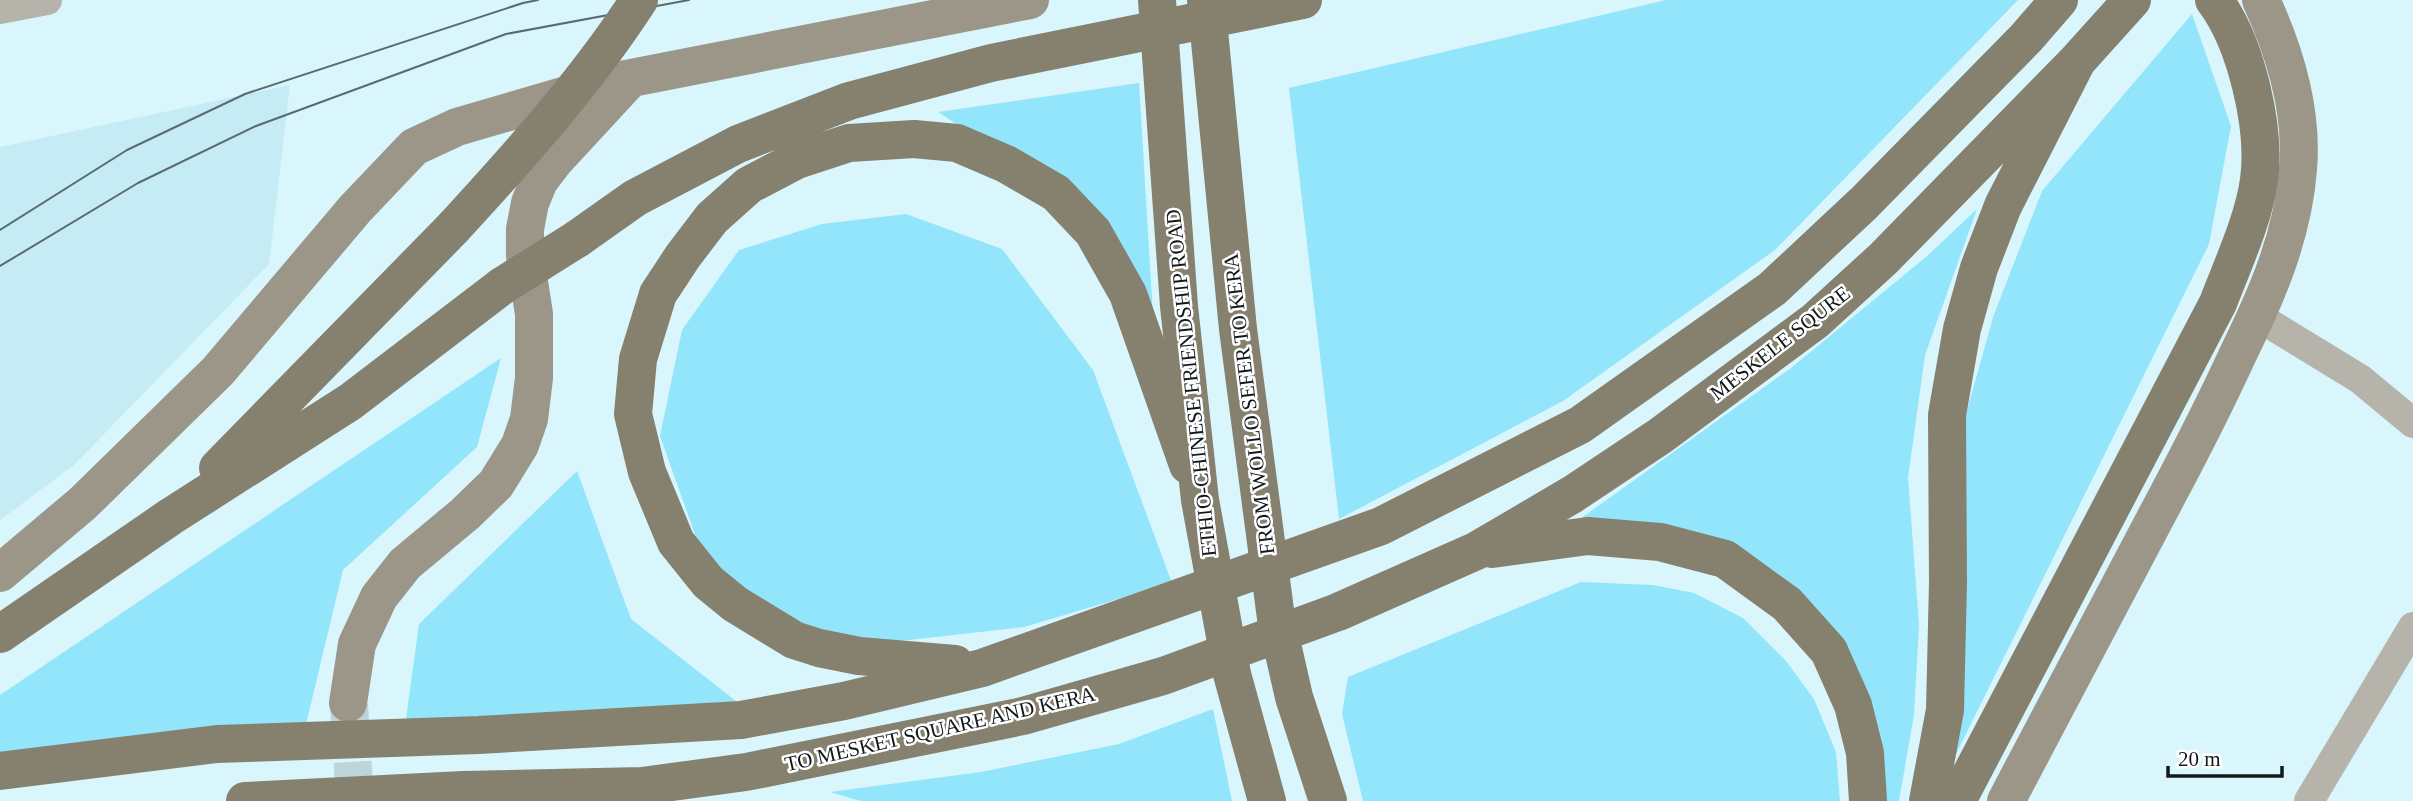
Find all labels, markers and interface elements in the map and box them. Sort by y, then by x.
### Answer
street label: ETHIO-CHINESE FRIENDSHIP ROAD [1161,208,1221,558]
street label: FROM WOLLO SEFER TO KERA [1219,251,1279,556]
street label: MESKELE SQURE [1705,281,1855,405]
street label: TO MESKET SQUARE AND KERA [782,681,1098,776]
scale bar [2168,734,2282,778]
text: 20 m [2178,747,2221,771]

